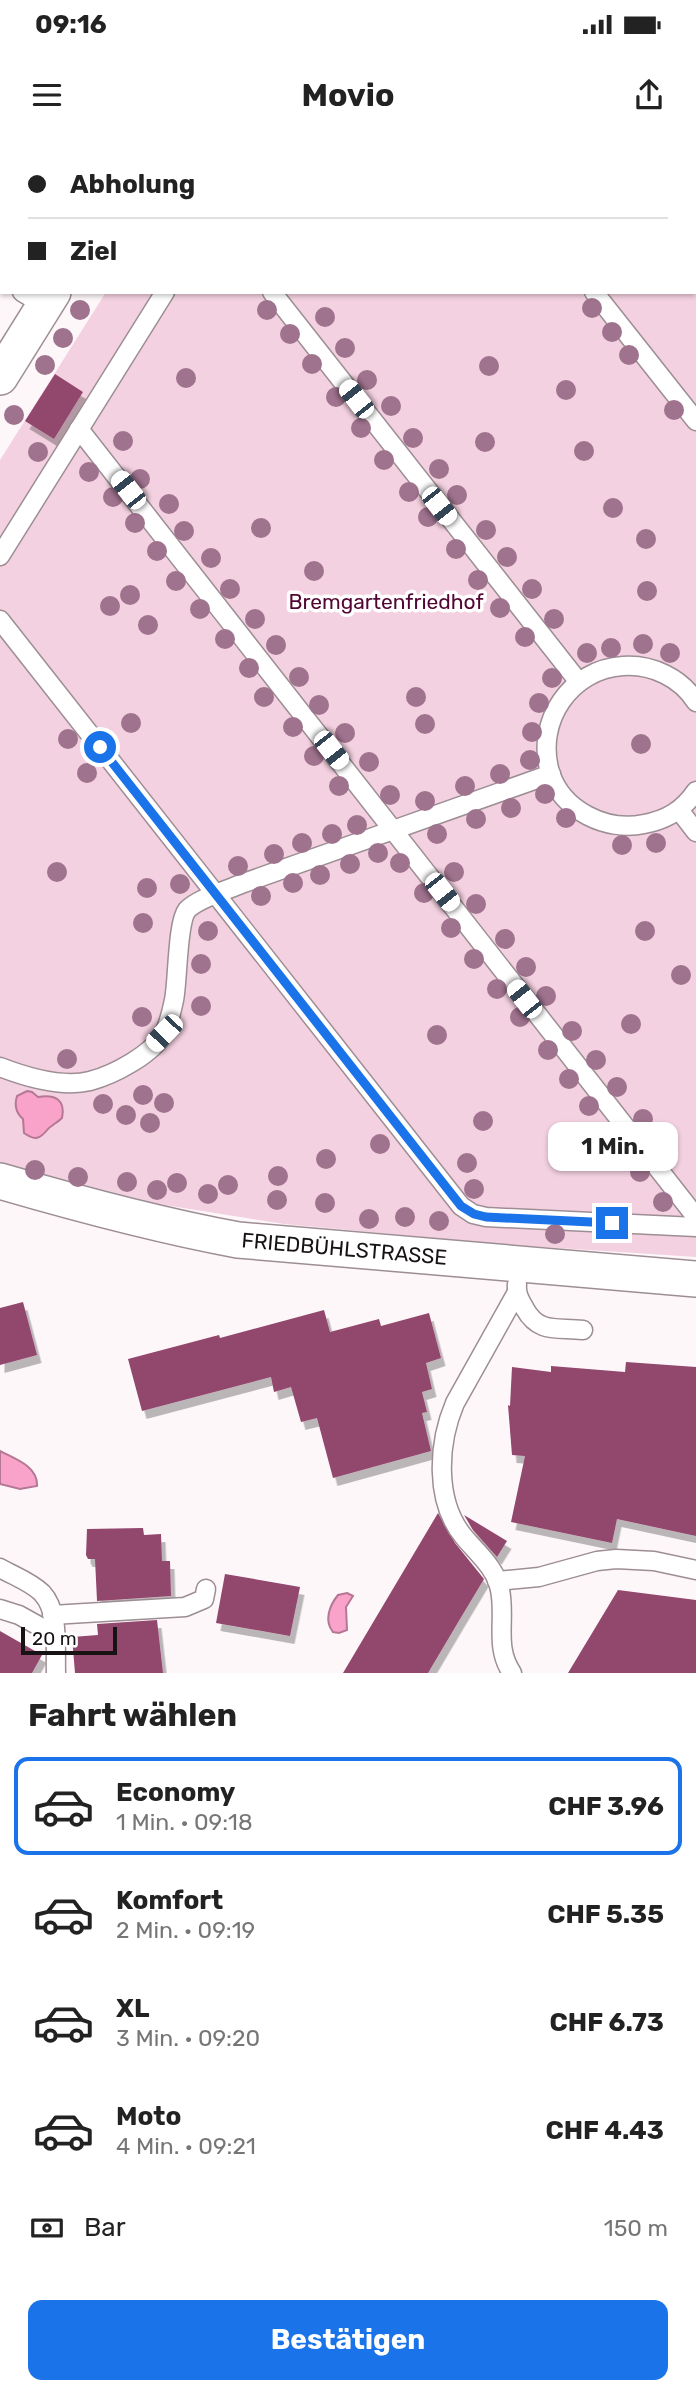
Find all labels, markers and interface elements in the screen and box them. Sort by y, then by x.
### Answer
text: 09:16 [35,9,107,40]
icon: menu [28,76,66,114]
text: Movio [301,76,395,114]
icon: share [630,76,668,114]
text: Abholung [70,169,195,200]
text: Ziel [70,236,117,267]
car [335,376,378,422]
car [107,467,150,513]
car [418,483,461,529]
park label: Bremgartenfriedhof [288,589,484,614]
car [310,727,353,773]
route start [84,731,116,763]
car [421,869,464,915]
car [503,976,546,1022]
car [142,1011,187,1055]
callout: 1 Min. [547,1122,677,1170]
text: 1 Min. [581,1132,645,1160]
route end [596,1207,628,1239]
street label: FRIEDBÜHLSTRASSE [241,1227,448,1270]
scale bar [21,1624,117,1656]
text: 20 m [32,1627,77,1650]
text: Fahrt wählen [28,1696,237,1734]
icon: car [32,1775,95,1838]
text: Economy [116,1777,235,1808]
text: CHF 3.96 [548,1791,664,1822]
text: 1 Min. · 09:18 [116,1808,253,1836]
icon: car [32,1883,95,1946]
text: Komfort [116,1885,223,1916]
text: CHF 5.35 [547,1899,664,1930]
text: 2 Min. · 09:19 [116,1916,255,1944]
icon: car [32,1991,95,2054]
text: XL [116,1993,149,2024]
text: CHF 6.73 [550,2007,664,2038]
text: 3 Min. · 09:20 [116,2024,260,2052]
icon: car [32,2099,95,2162]
text: Moto [116,2101,181,2132]
text: CHF 4.43 [545,2115,664,2146]
text: 4 Min. · 09:21 [116,2132,256,2160]
icon: cash [28,2209,66,2247]
text: Bar [84,2212,126,2243]
text: 150 m [604,2214,668,2242]
button: Bestätigen [28,2300,668,2380]

